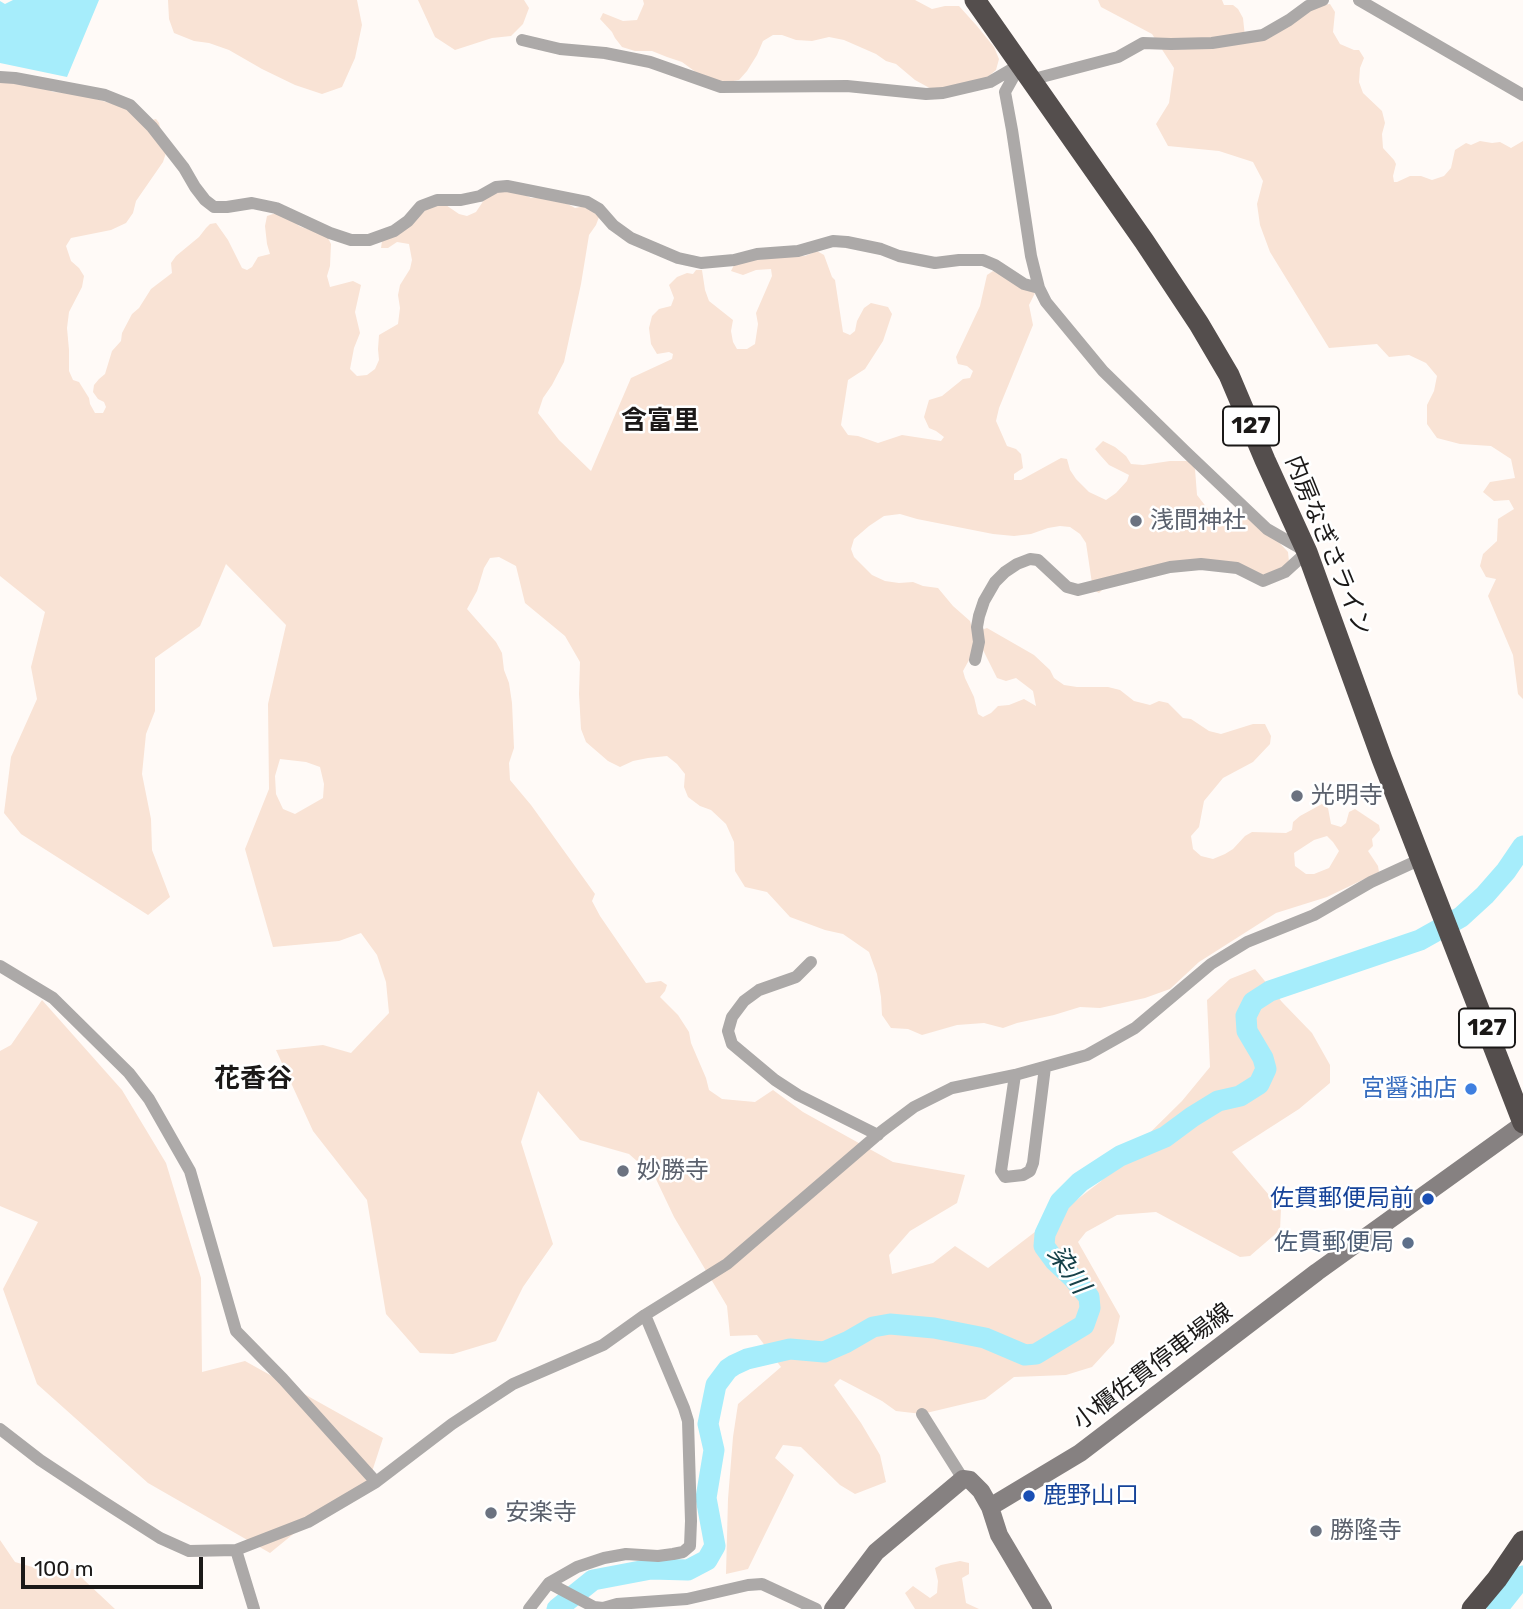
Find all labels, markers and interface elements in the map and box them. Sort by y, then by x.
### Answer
district label: 含富里 [621,405,699,437]
road number: 127 [1223,406,1279,446]
street label: 内房なぎさライン [1279,452,1377,640]
place label: 浅間神社 [1150,507,1246,535]
marker: 浅間神社 [1128,513,1144,529]
place label: 光明寺 [1311,782,1383,810]
marker: 光明寺 [1289,788,1305,804]
road number: 127 [1459,1009,1515,1048]
district label: 花香谷 [214,1063,292,1095]
place label: 宮醤油店 [1361,1075,1457,1103]
marker: 宮醤油店 [1463,1081,1479,1097]
place label: 妙勝寺 [637,1157,709,1185]
marker: 妙勝寺 [615,1163,631,1179]
place label: 佐貫郵便局前 [1270,1185,1414,1213]
marker: 佐貫郵便局前 [1420,1191,1436,1207]
place label: 佐貫郵便局 [1274,1229,1394,1257]
marker: 佐貫郵便局 [1400,1235,1416,1251]
water label: 染川 [1040,1240,1096,1300]
street label: 小櫃佐貫停車場線 [1068,1298,1238,1436]
place label: 鹿野山口 [1043,1482,1139,1510]
marker: 鹿野山口 [1021,1488,1037,1504]
place label: 安楽寺 [505,1499,577,1527]
marker: 安楽寺 [483,1505,499,1521]
place label: 勝隆寺 [1330,1517,1402,1545]
marker: 勝隆寺 [1308,1523,1324,1539]
scale bar [24,1542,206,1586]
text: 100 m [34,1556,93,1581]

